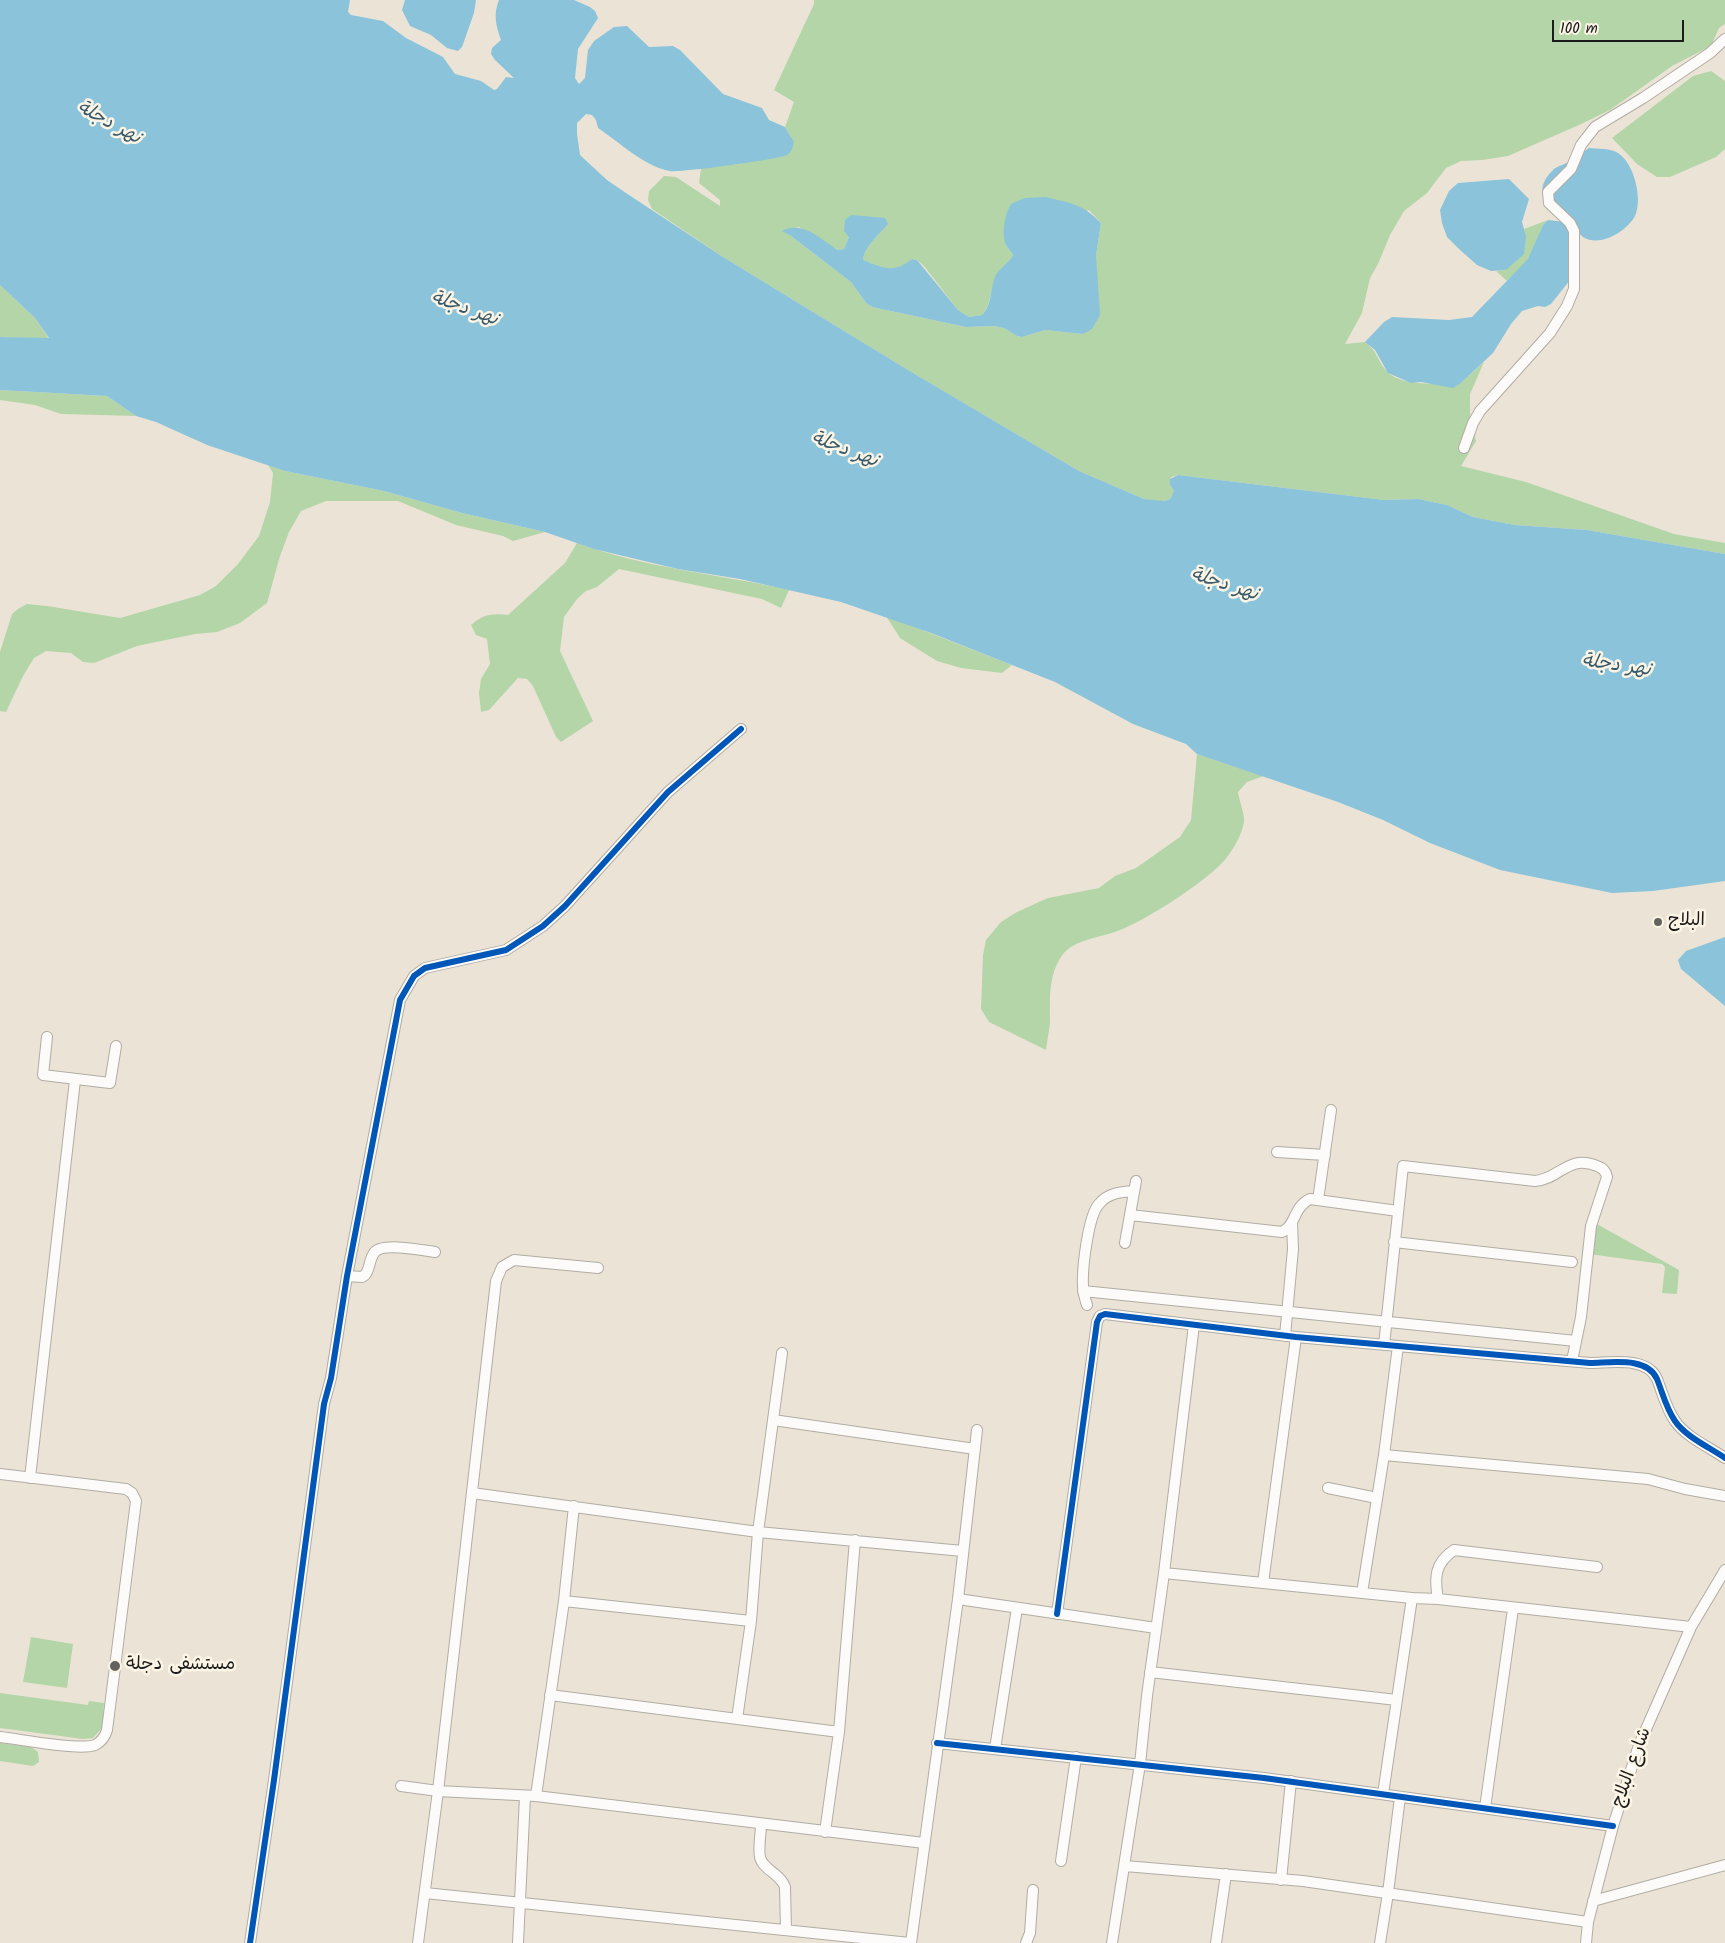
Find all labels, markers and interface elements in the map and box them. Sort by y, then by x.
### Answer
scale bar [1555,10,1688,42]
text: 100 m [1560,17,1598,41]
water label: نهر دجلة [72,97,144,151]
water label: نهر دجلة [428,287,500,333]
water label: نهر دجلة [808,428,880,474]
water label: نهر دجلة [1188,564,1260,608]
water label: نهر دجلة [1580,651,1652,683]
place label: البلاج [1668,911,1705,933]
marker: البلاج [1652,916,1664,928]
place label: مستشفى دجلة [126,1655,235,1677]
marker: مستشفى دجلة [108,1659,122,1673]
street label: شارع البلاج [1609,1725,1657,1811]

